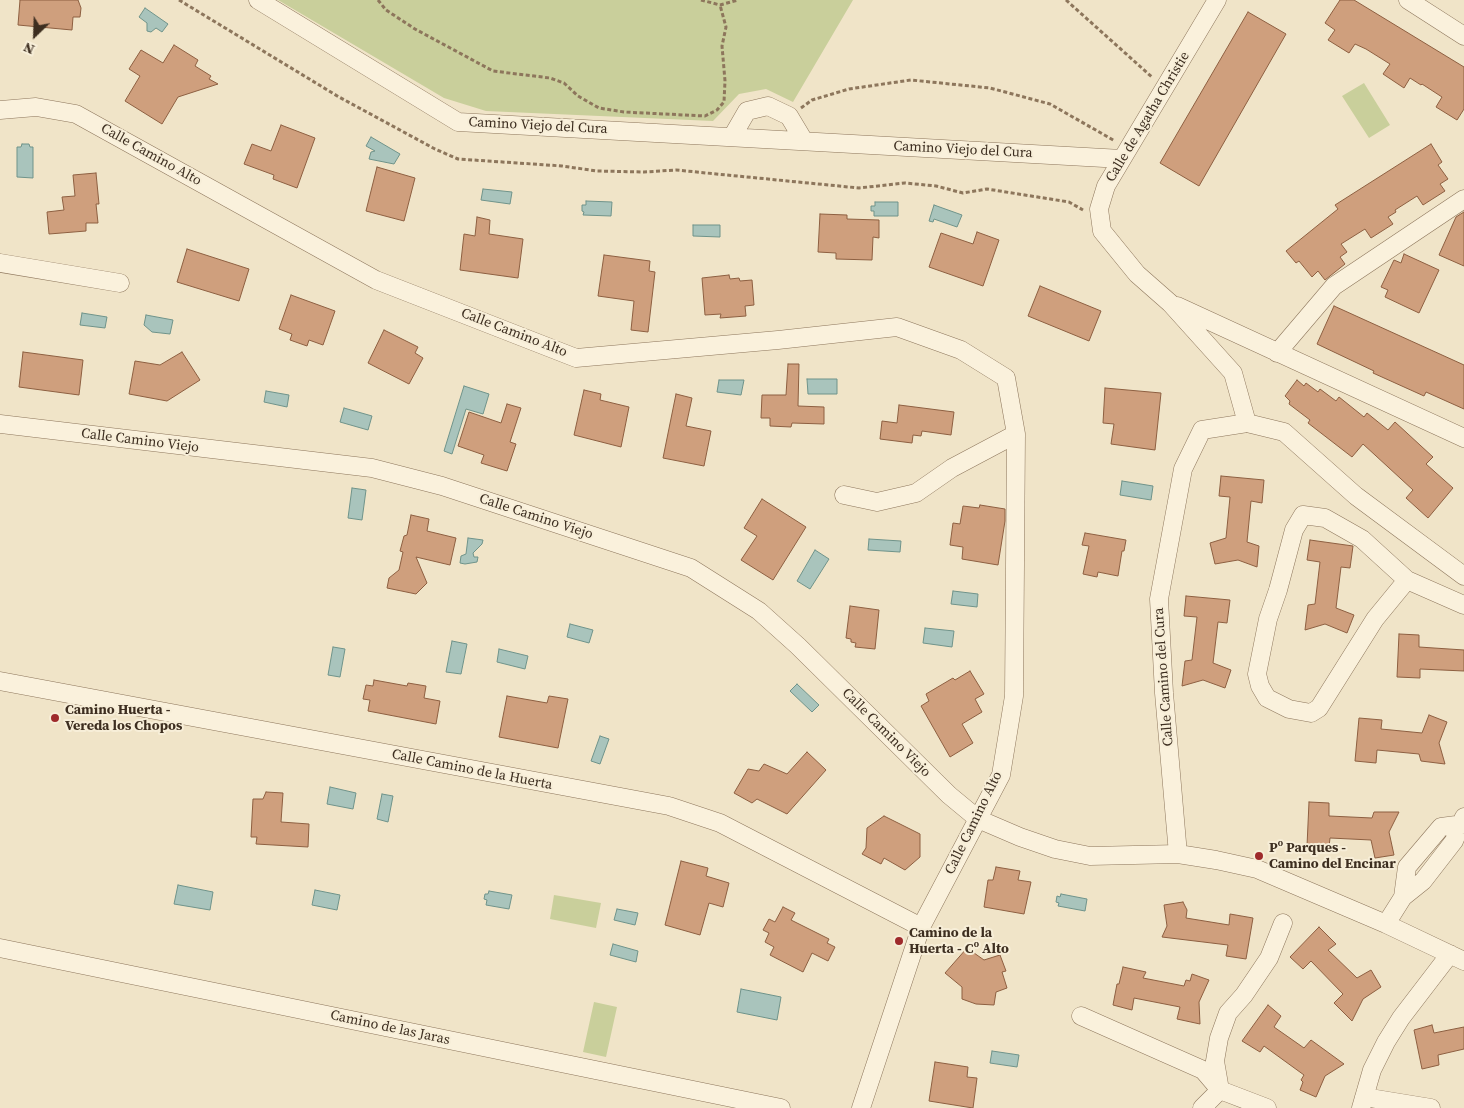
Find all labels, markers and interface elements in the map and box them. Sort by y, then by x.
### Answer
north arrow [10,10,60,60]
text: N [20,37,38,60]
street label: Calle de Agatha Christie [1102,49,1194,185]
street label: Camino Viejo del Cura [468,114,608,138]
street label: Calle Camino Alto [98,120,204,190]
street label: Camino Viejo del Cura [893,138,1033,162]
street label: Calle Camino Alto [458,305,570,361]
street label: Calle Camino Viejo [80,425,200,457]
street label: Calle Camino Viejo [477,491,595,543]
street label: Calle Camino del Cura [1151,607,1177,747]
street label: Calle Camino Viejo [838,685,934,781]
place label: Camino Huerta - Vereda los Chopos [65,702,182,734]
marker: Camino Huerta - Vereda los Chopos [49,712,61,724]
street label: Calle Camino de la Huerta [390,746,554,794]
street label: Calle Camino Alto [942,769,1006,877]
place label: Pº Parques - Camino del Encinar [1269,840,1396,872]
marker: Pº Parques - Camino del Encinar [1253,850,1265,862]
place label: Camino de la Huerta - Cº Alto [909,925,1009,958]
marker: Camino de la Huerta - Cº Alto [893,935,905,947]
street label: Camino de las Jaras [329,1007,451,1049]

